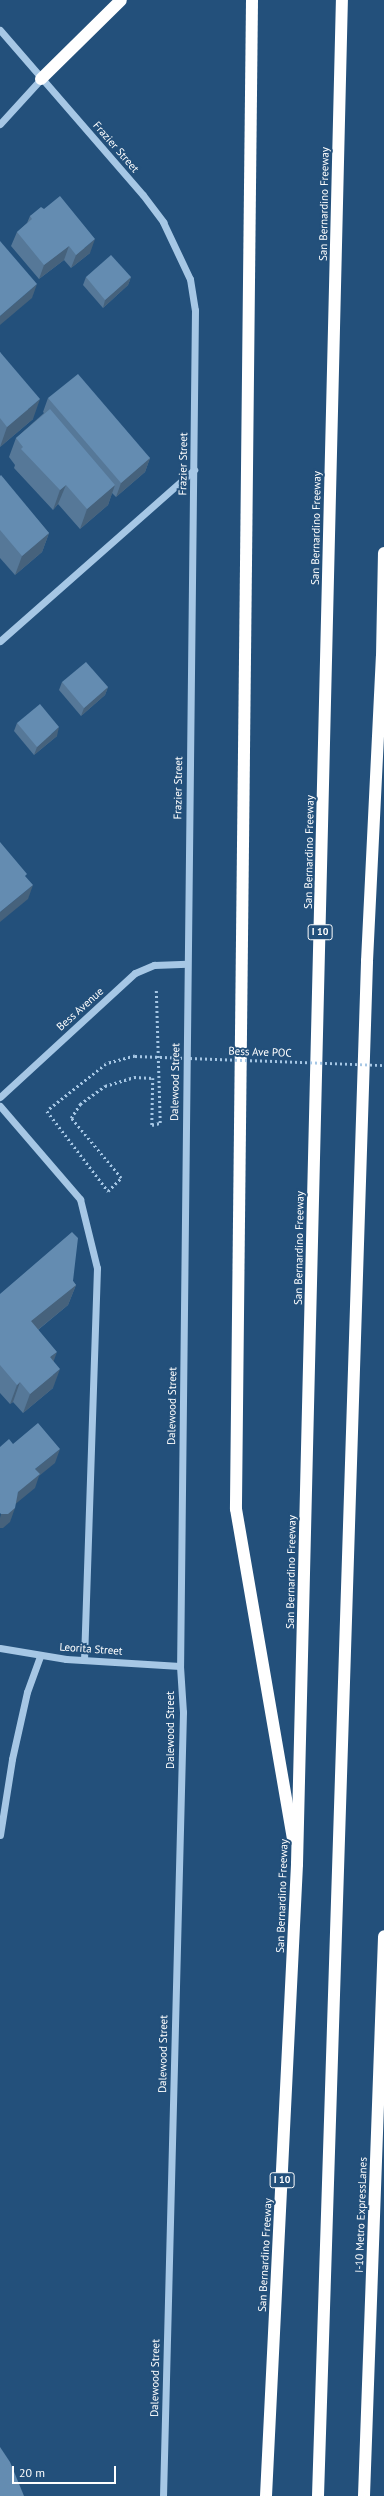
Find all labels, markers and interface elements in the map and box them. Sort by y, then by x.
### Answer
street label: Frazier Street [90,119,142,175]
street label: San Bernardino Freeway [316,147,332,261]
street label: Frazier Street [176,432,190,496]
street label: San Bernardino Freeway [308,471,324,585]
street label: Frazier Street [171,756,185,820]
street label: San Bernardino Freeway [301,795,317,909]
road number: I 10 [307,924,333,940]
street label: Bess Avenue [54,985,106,1033]
street label: Dalewood Street [168,1043,182,1121]
street label: Bess Ave POC [228,1044,292,1060]
street label: San Bernardino Freeway [291,1191,307,1305]
street label: Dalewood Street [165,1367,179,1445]
street label: San Bernardino Freeway [283,1515,299,1629]
street label: Leorita Street [59,1640,123,1658]
street label: Dalewood Street [163,1691,177,1769]
street label: San Bernardino Freeway [273,1839,291,1953]
street label: Dalewood Street [156,2015,170,2093]
street label: I-10 Metro ExpressLanes [352,2157,370,2273]
road number: I 10 [269,2172,295,2188]
street label: San Bernardino Freeway [255,2198,275,2312]
street label: Dalewood Street [148,2339,162,2417]
scale bar [14,2458,118,2484]
text: 20 m [19,2465,45,2480]

